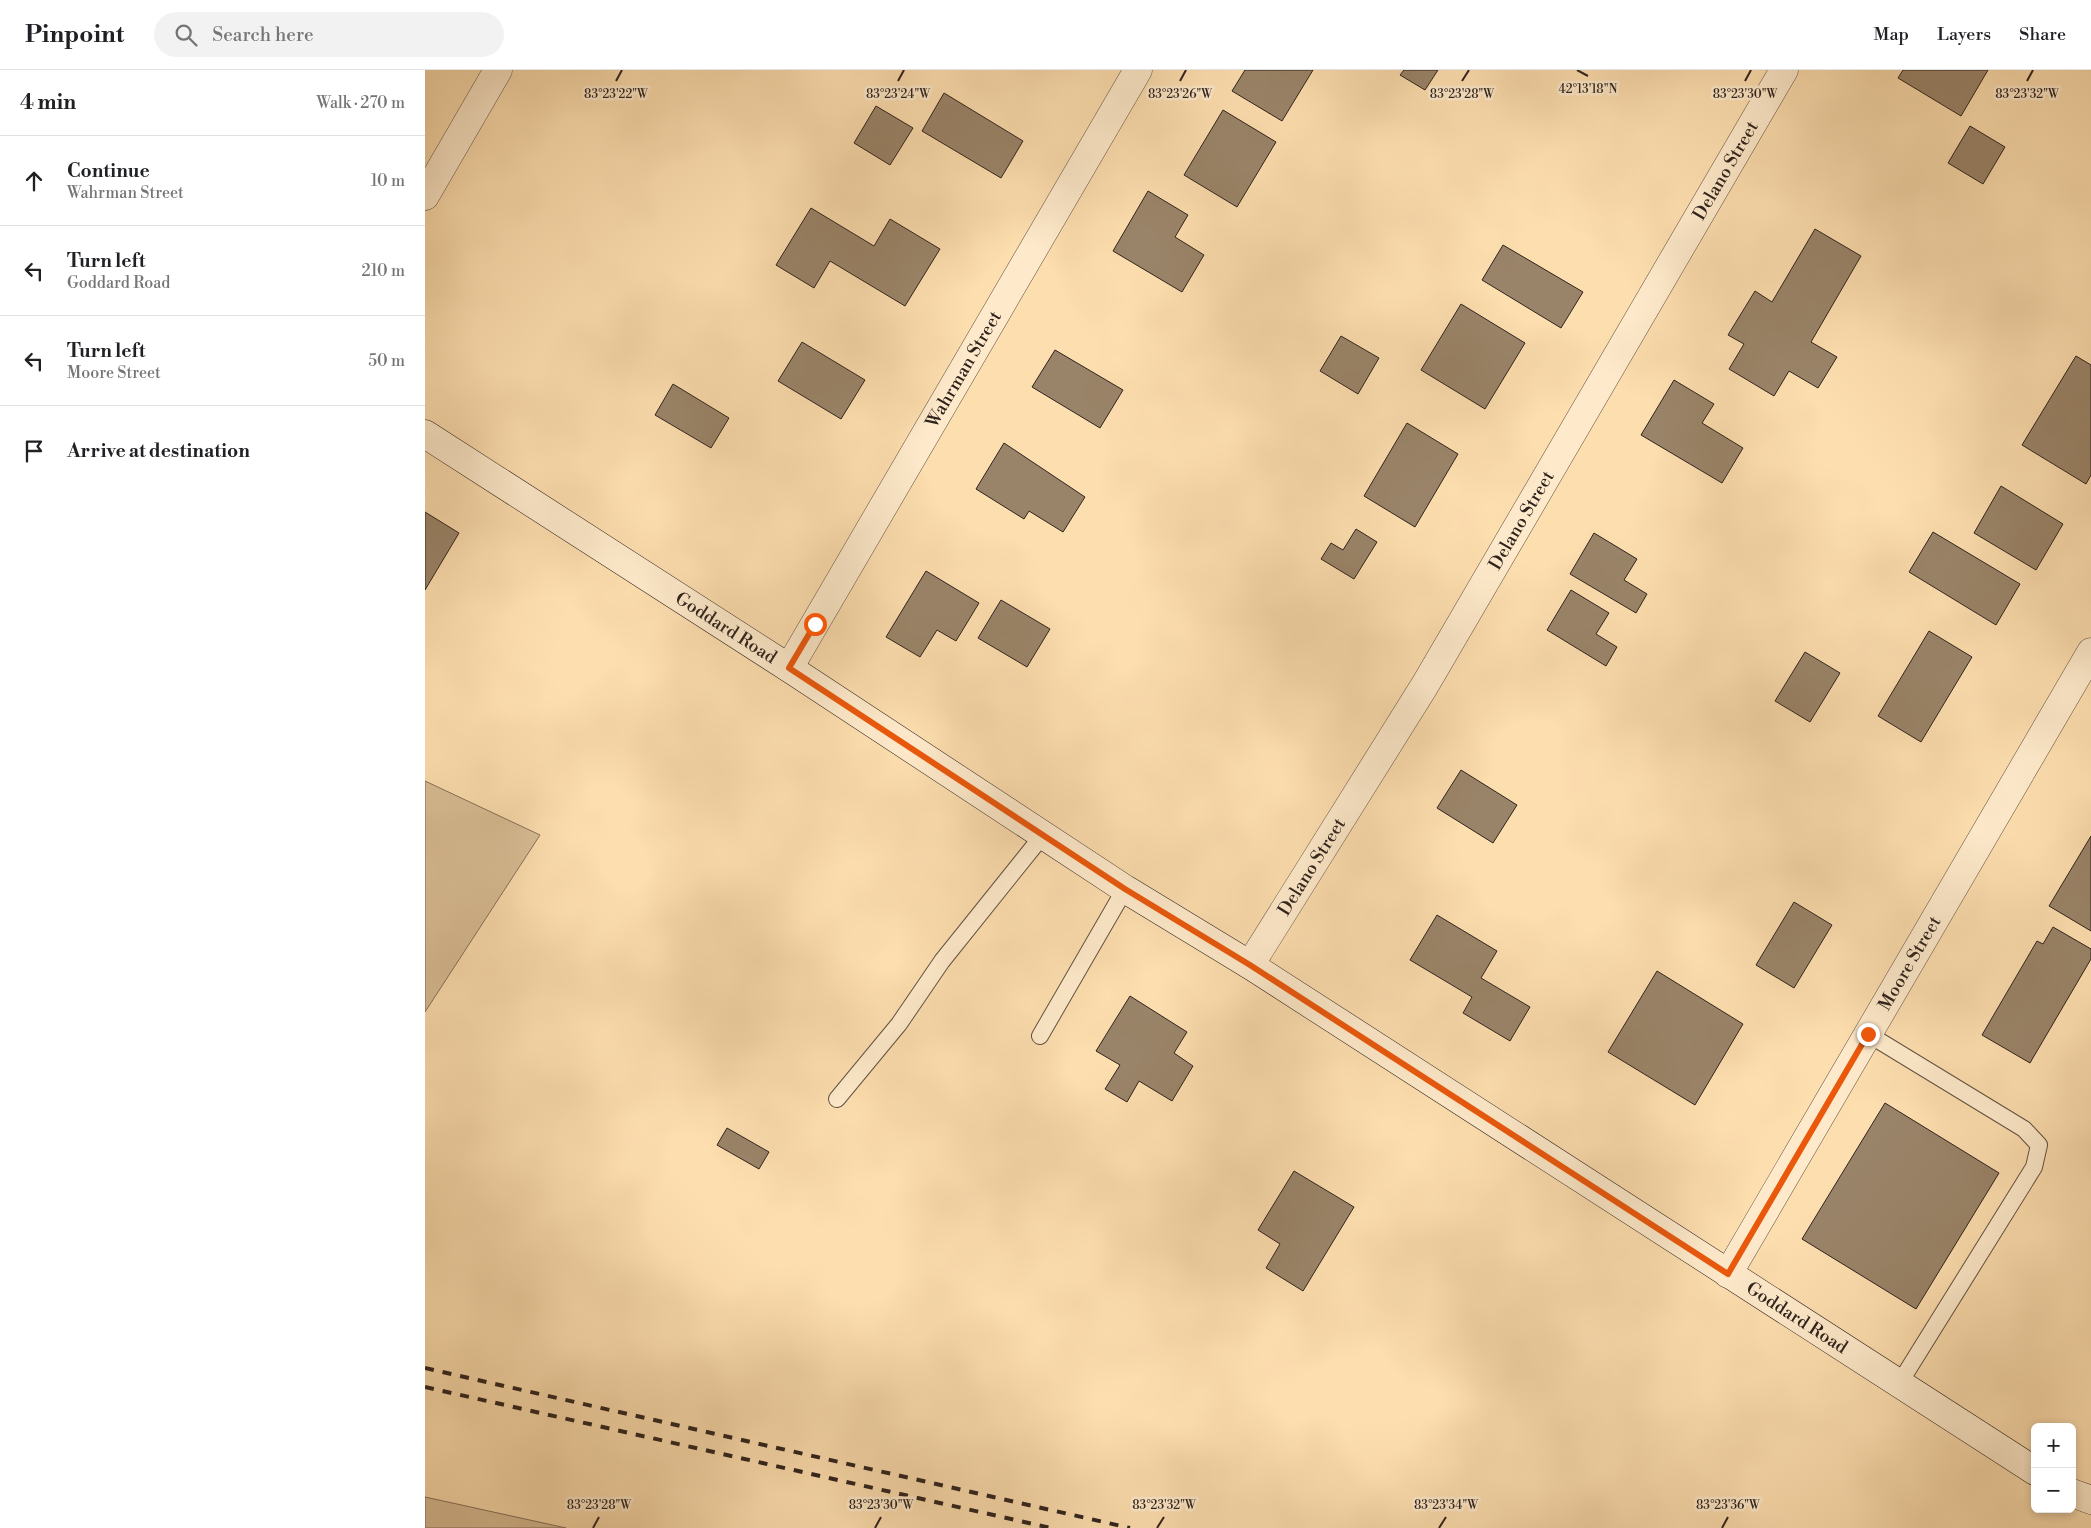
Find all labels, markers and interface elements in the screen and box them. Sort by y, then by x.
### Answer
search box [154,12,504,57]
text: Pinpoint [25,20,124,50]
icon: search [172,21,200,49]
text: Search here [212,23,314,47]
text: Map [1874,23,1909,46]
text: Layers [1937,23,1991,46]
text: Share [2019,23,2066,46]
text: 42°13'18"N [1559,82,1617,97]
text: 83°23'22"W [584,87,649,102]
text: 83°23'24"W [866,87,931,102]
text: 83°23'26"W [1148,87,1213,102]
text: 83°23'28"W [1430,87,1495,102]
text: 83°23'30"W [1713,87,1778,102]
text: 83°23'32"W [1995,87,2060,102]
text: 4 min [20,90,76,116]
text: Walk · 270 m [316,93,405,113]
street label: Delano Street [1687,116,1764,224]
text: Continue [67,159,150,183]
icon: ahead [20,167,48,195]
text: 10 m [371,171,405,191]
text: Wahrman Street [67,183,184,203]
text: Turn left [67,249,146,273]
icon: left [20,257,48,285]
text: 210 m [361,261,405,281]
text: Goddard Road [67,273,170,293]
street label: Wahrman Street [920,306,1007,433]
text: Turn left [67,339,146,363]
icon: left [20,347,48,375]
text: 50 m [368,351,405,371]
text: Moore Street [67,363,161,383]
icon: arrive [20,437,48,465]
text: Arrive at destination [67,439,250,463]
street label: Delano Street [1483,466,1559,574]
street label: Goddard Road [671,586,782,669]
route start [804,613,827,636]
street label: Delano Street [1272,813,1351,920]
street label: Moore Street [1873,911,1946,1014]
route end [1857,1023,1880,1046]
street label: Goddard Road [1742,1276,1853,1359]
map controls [2031,1423,2076,1513]
button: + [2031,1423,2076,1468]
button: − [2031,1468,2076,1513]
text: 83°23'28"W [567,1498,632,1513]
text: 83°23'30"W [849,1498,914,1513]
text: 83°23'32"W [1132,1498,1197,1513]
text: 83°23'34"W [1414,1498,1479,1513]
text: 83°23'36"W [1696,1498,1761,1513]

